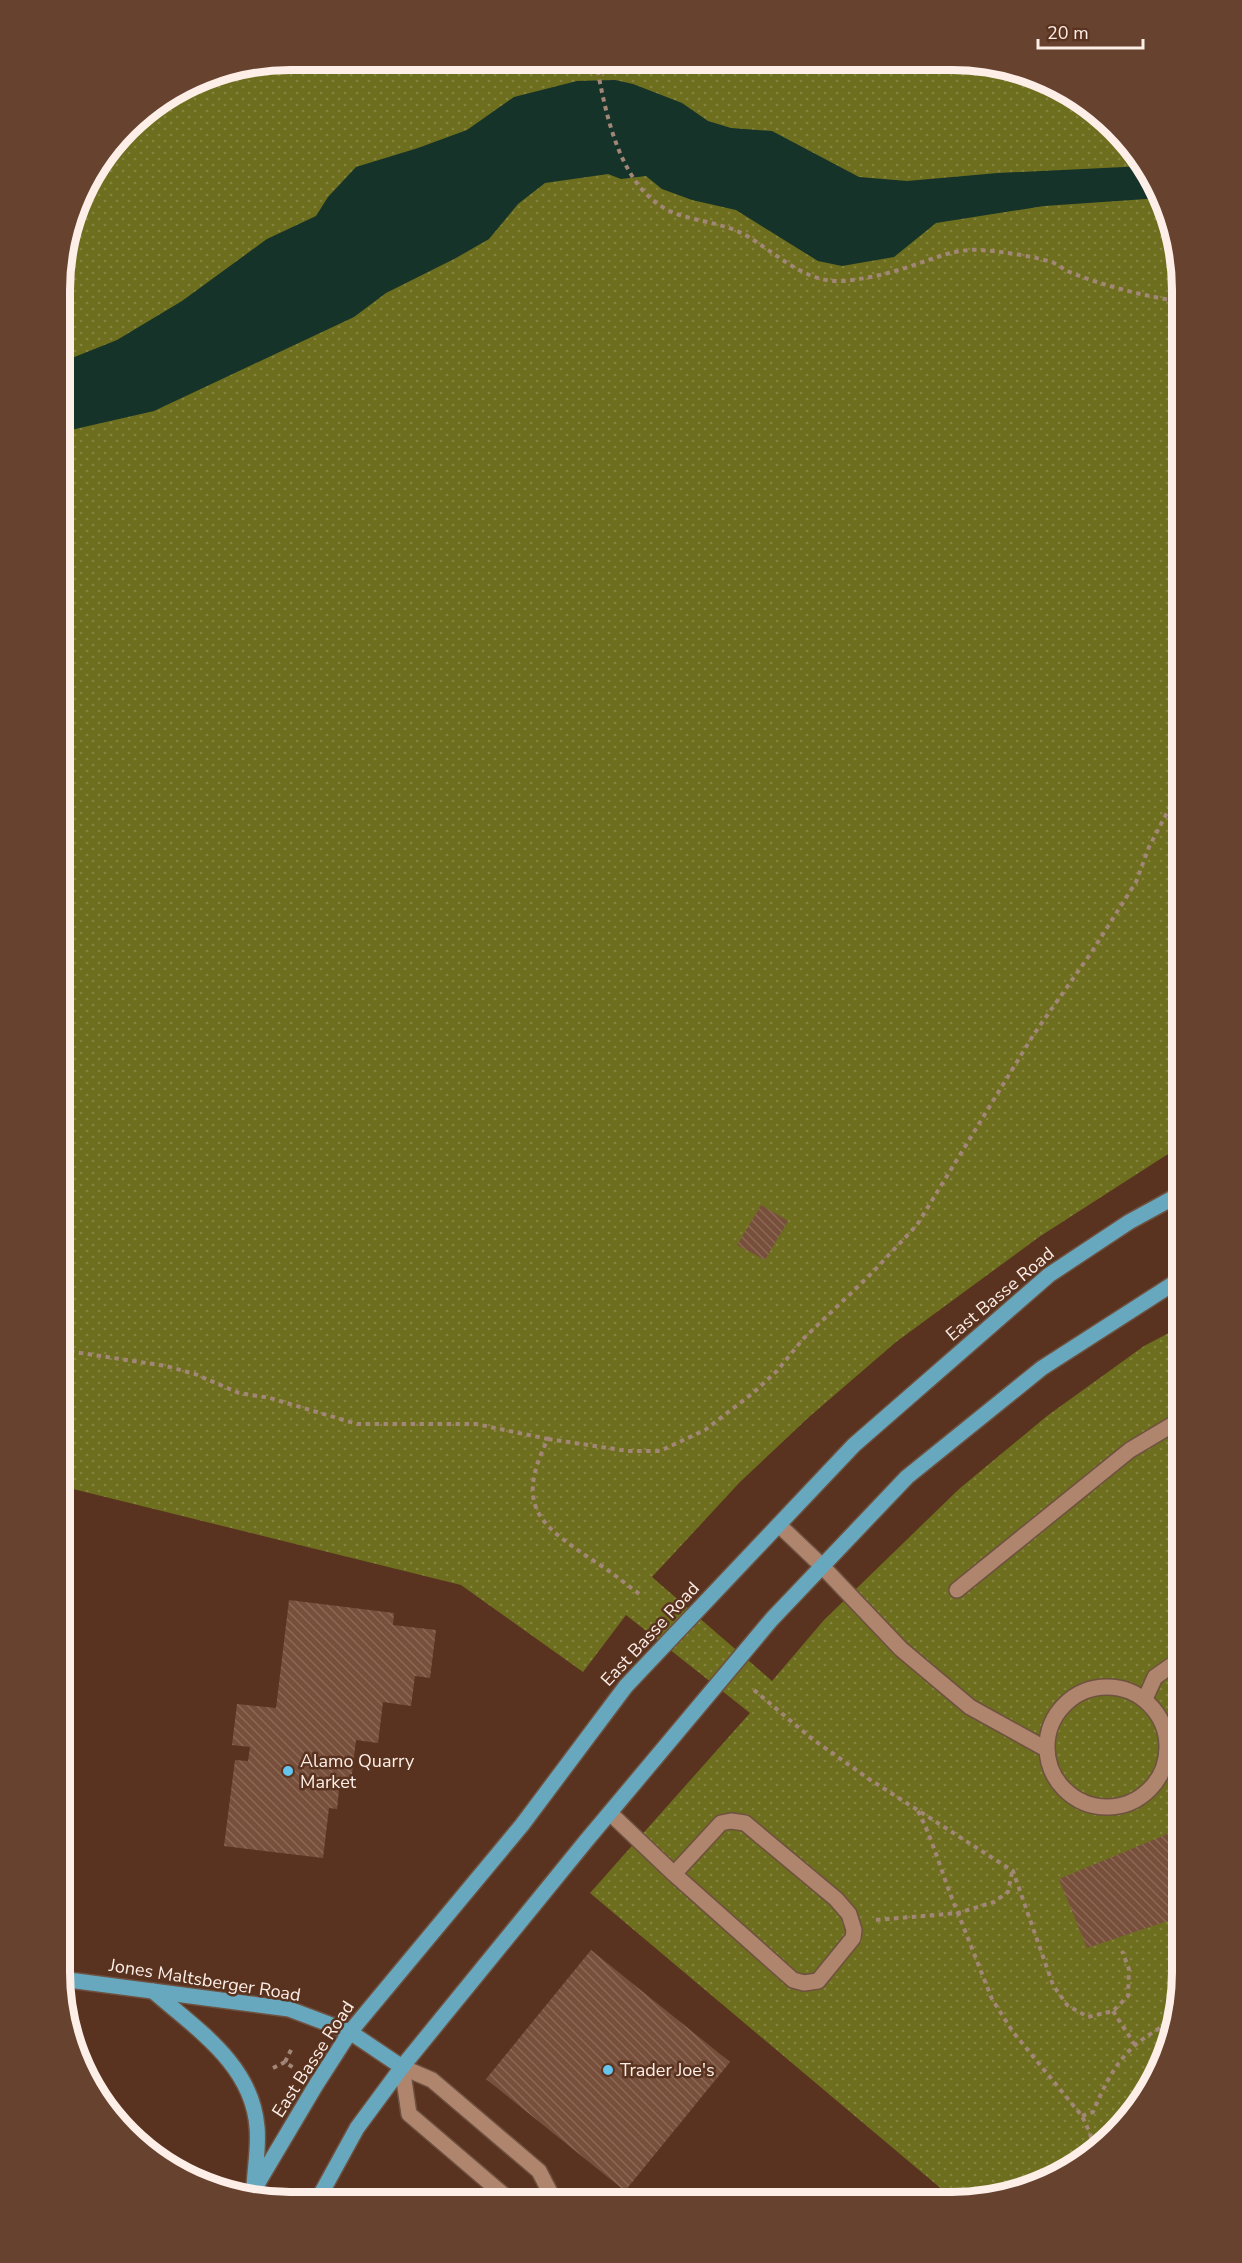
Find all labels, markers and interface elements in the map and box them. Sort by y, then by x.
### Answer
scale bar [1038,12,1143,50]
text: 20 m [1047,21,1089,45]
street label: East Basse Road [941,1242,1059,1346]
street label: East Basse Road [595,1577,705,1691]
place label: Alamo Quarry Market [300,1749,415,1794]
marker: Alamo Quarry Market [281,1764,295,1778]
street label: Jones Maltsberger Road [107,1953,302,2007]
street label: East Basse Road [266,1996,360,2122]
place label: Trader Joe's [620,2058,715,2082]
marker: Trader Joe's [601,2063,615,2077]

